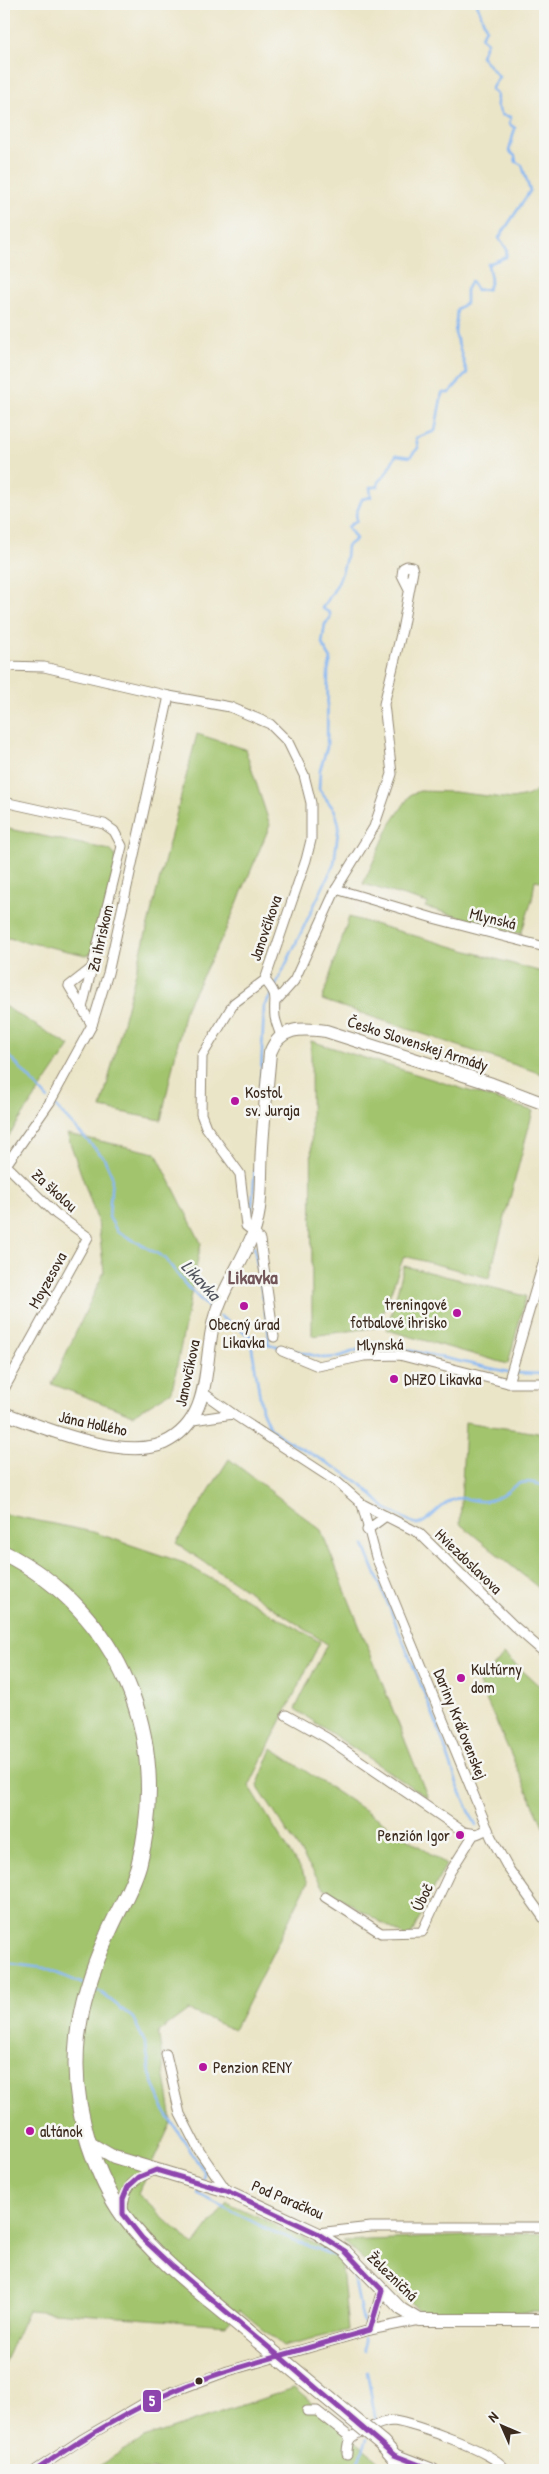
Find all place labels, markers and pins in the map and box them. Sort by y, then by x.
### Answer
place label: Kostol sv. Juraja [245,1081,299,1121]
marker: Kostol sv. Juraja [229,1095,241,1107]
place label: treningové fotbalové ihrisko [350,1293,448,1333]
marker: Obecný úrad Likavka [238,1300,250,1312]
marker: treningové fotbalové ihrisko [451,1307,463,1319]
place label: Obecný úrad Likavka [209,1313,279,1353]
place label: DHZO Likavka [404,1368,482,1390]
marker: DHZO Likavka [388,1373,400,1385]
place label: Kultúrny dom [471,1658,522,1698]
marker: Kultúrny dom [455,1672,467,1684]
place label: Penzión Igor [377,1824,450,1846]
marker: Penzión Igor [454,1829,466,1841]
place label: Penzion RENY [213,2056,292,2078]
marker: Penzion RENY [197,2061,209,2073]
place label: altánok [40,2120,83,2142]
marker: altánok [24,2125,36,2137]
unlabelled marker [194,2376,204,2386]

